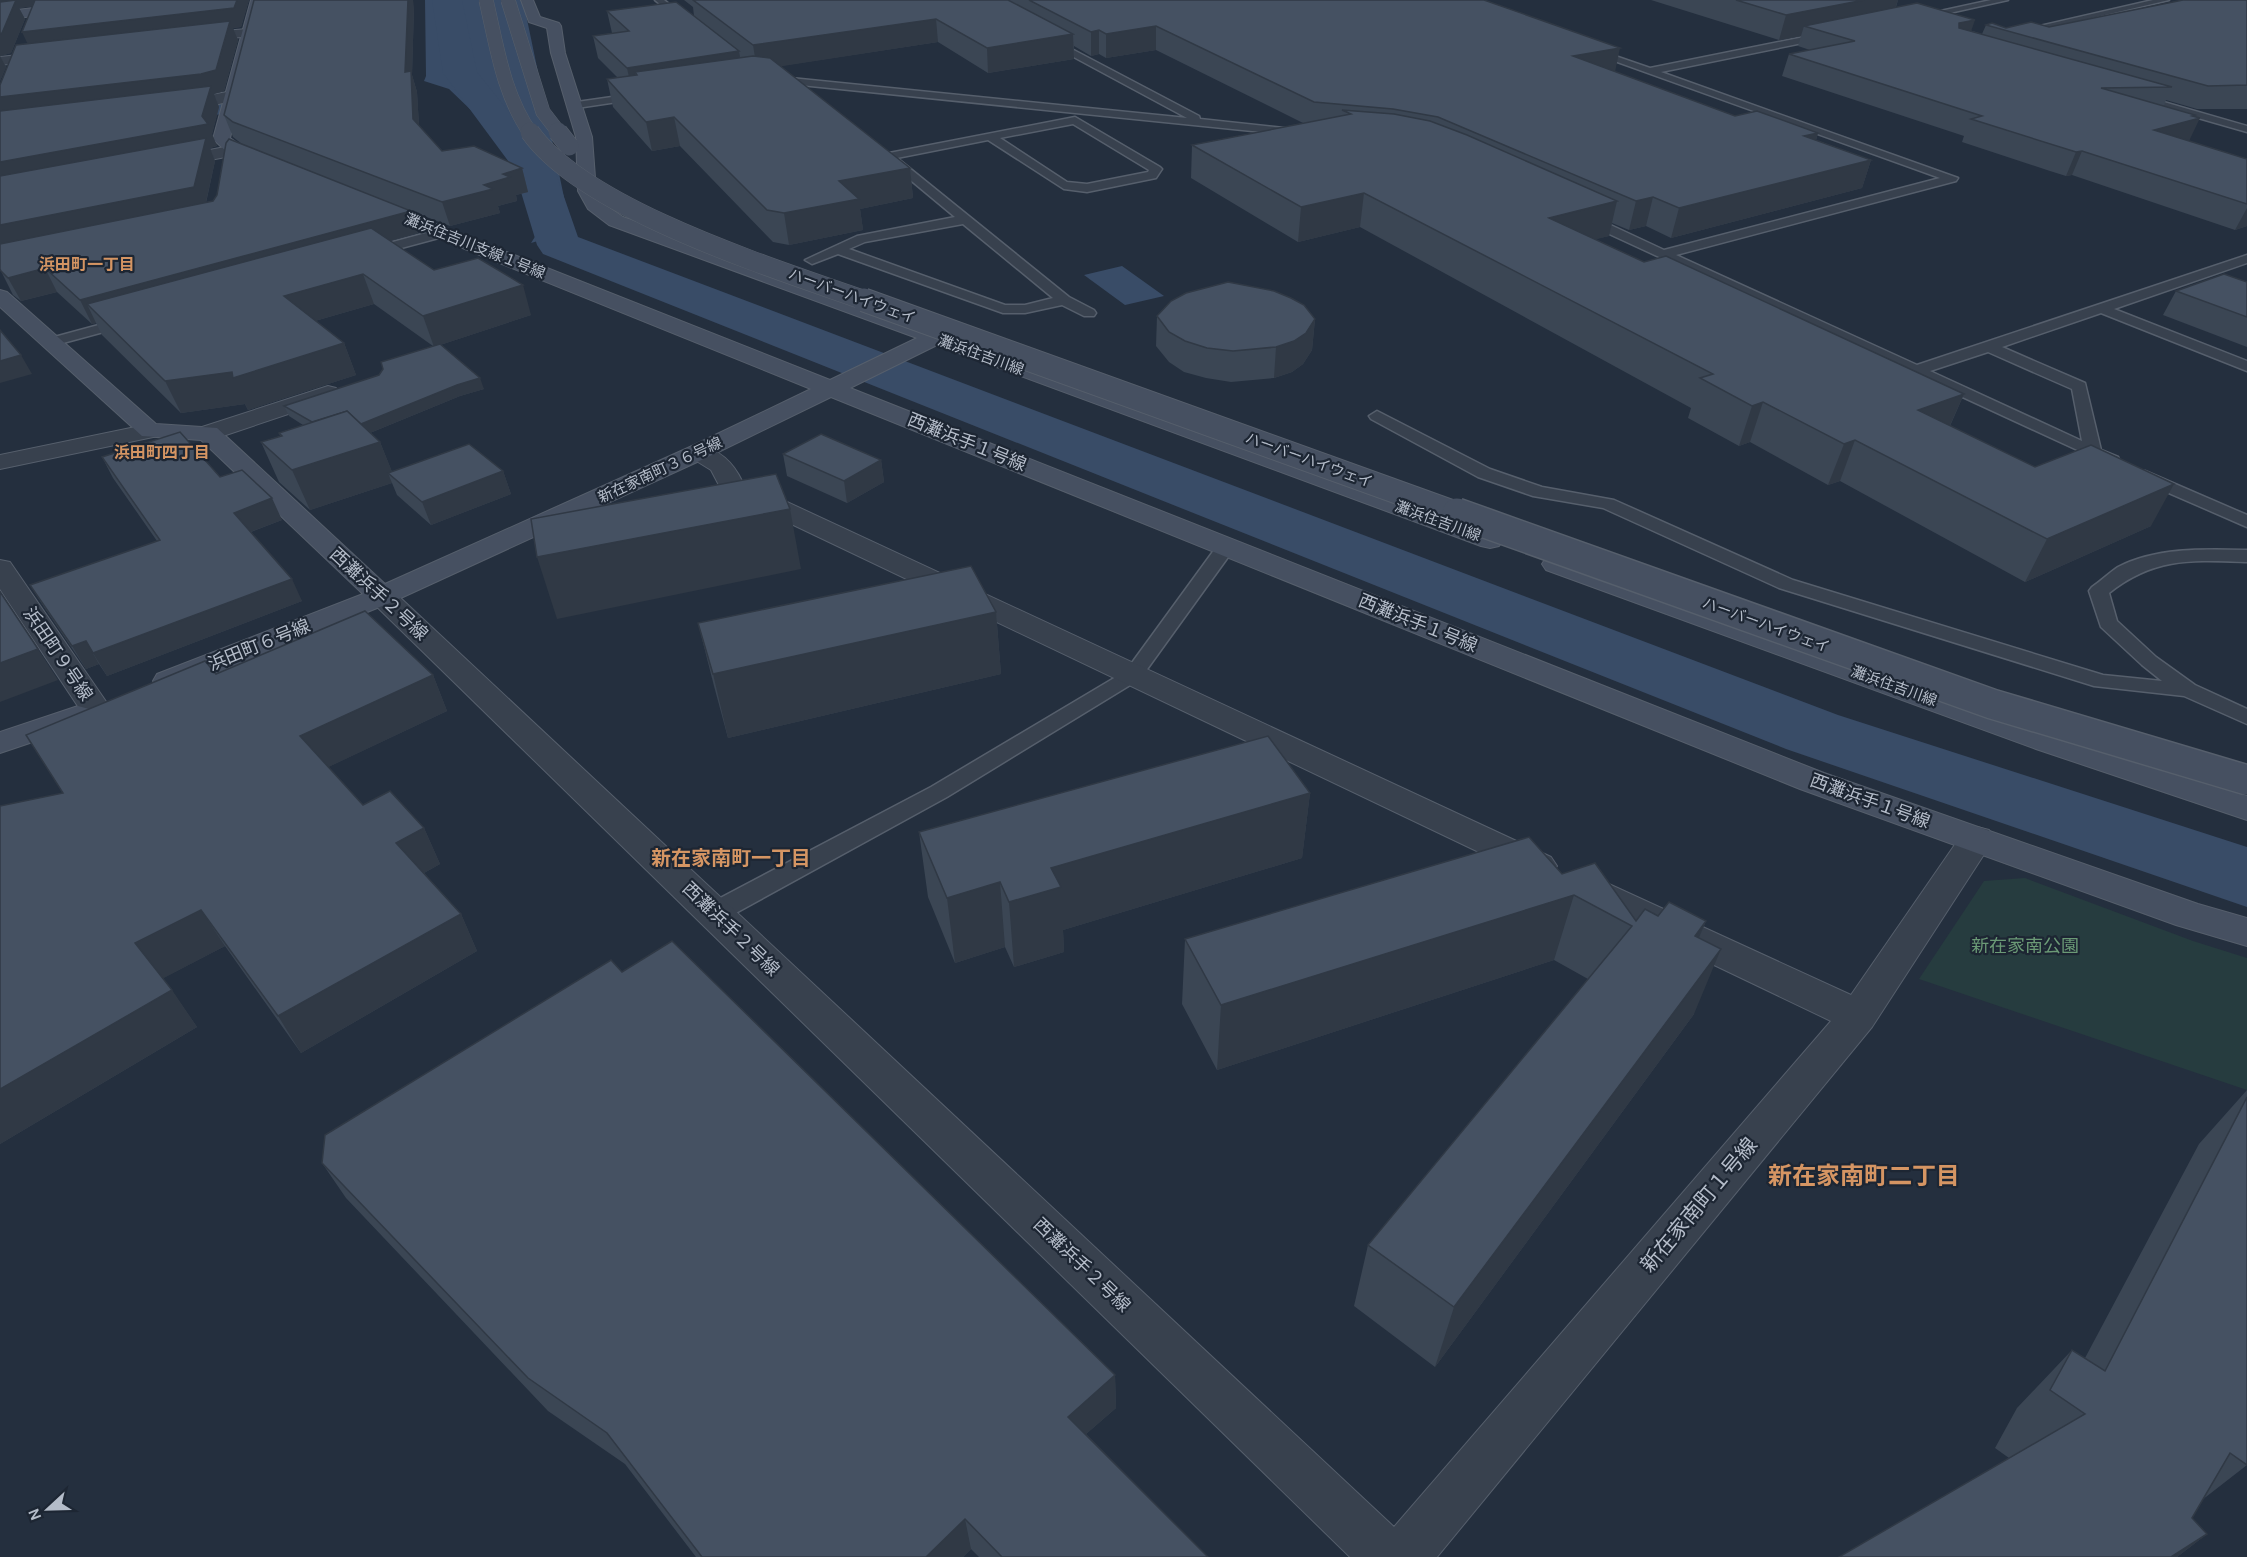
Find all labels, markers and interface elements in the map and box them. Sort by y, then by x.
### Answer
street label: 灘浜住吉川支線１号線 [402,210,548,282]
district label: 浜田町一丁目 [39,255,135,274]
street label: ハーバーハイウェイ [786,265,918,327]
street label: 灘浜住吉川線 [936,331,1026,379]
street label: 西灘浜手１号線 [904,408,1030,476]
street label: ハーバーハイウェイ [1243,429,1375,491]
street label: 新在家南町３６号線 [595,433,725,507]
district label: 浜田町四丁目 [114,443,210,462]
street label: 灘浜住吉川線 [1393,497,1483,545]
street label: 西灘浜手２号線 [325,543,433,645]
street label: 西灘浜手１号線 [1355,589,1481,657]
street label: ハーバーハイウェイ [1700,594,1832,656]
street label: 浜田町９号線 [19,603,97,705]
street label: 浜田町６号線 [205,615,313,675]
street label: 灘浜住吉川線 [1849,662,1939,710]
street label: 西灘浜手１号線 [1807,769,1933,833]
district label: 新在家南町一丁目 [651,847,811,870]
street label: 西灘浜手２号線 [678,877,784,981]
park label: 新在家南公園 [1971,935,2079,957]
street label: 新在家南町１号線 [1636,1133,1762,1277]
district label: 新在家南町二丁目 [1768,1162,1960,1190]
street label: 西灘浜手２号線 [1029,1213,1135,1317]
north arrow [18,1479,78,1539]
text: N [24,1506,46,1523]

